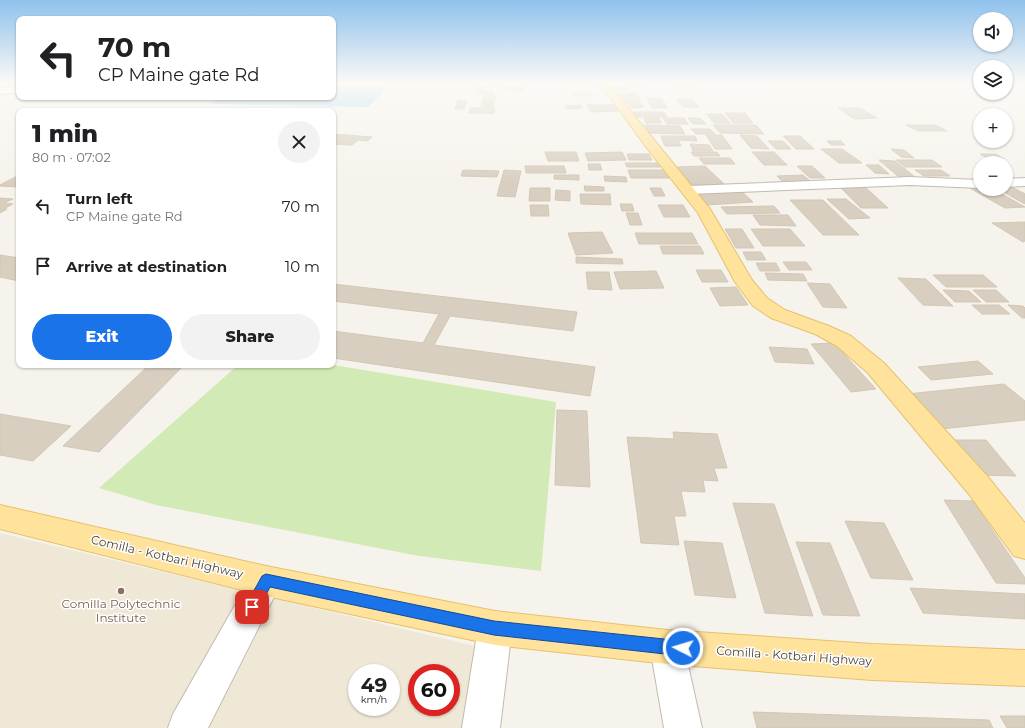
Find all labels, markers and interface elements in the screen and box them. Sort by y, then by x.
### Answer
map controls [973,12,1013,196]
button: sound [973,12,1013,52]
text: 70 m [98,30,171,64]
icon: left [32,32,84,84]
button: layers [973,60,1013,100]
text: CP Maine gate Rd [98,64,260,86]
button: + [973,108,1013,148]
text: 1 min [32,119,98,148]
button: close [278,121,320,163]
text: 80 m · 07:02 [32,149,111,165]
button: − [973,156,1013,196]
text: Turn left [66,189,133,208]
icon: left [32,195,54,217]
text: 70 m [282,197,320,216]
text: CP Maine gate Rd [66,208,183,224]
icon: arrive [32,255,54,277]
text: Arrive at destination [66,257,227,276]
text: 10 m [285,257,320,276]
button: Exit [32,314,172,360]
button: Share [180,314,320,360]
street label: Comilla - Kotbari Highway [89,532,245,581]
marker: Comilla Polytechnic Institute [116,586,126,596]
pin [235,590,269,624]
place label: Comilla Polytechnic Institute [62,596,181,625]
icon: arrive [241,596,263,618]
position arrow [662,627,704,669]
street label: Comilla - Kotbari Highway [716,643,873,668]
speed limit sign: 60 [408,664,460,716]
text: 49 [361,673,387,697]
text: km/h [361,693,387,706]

